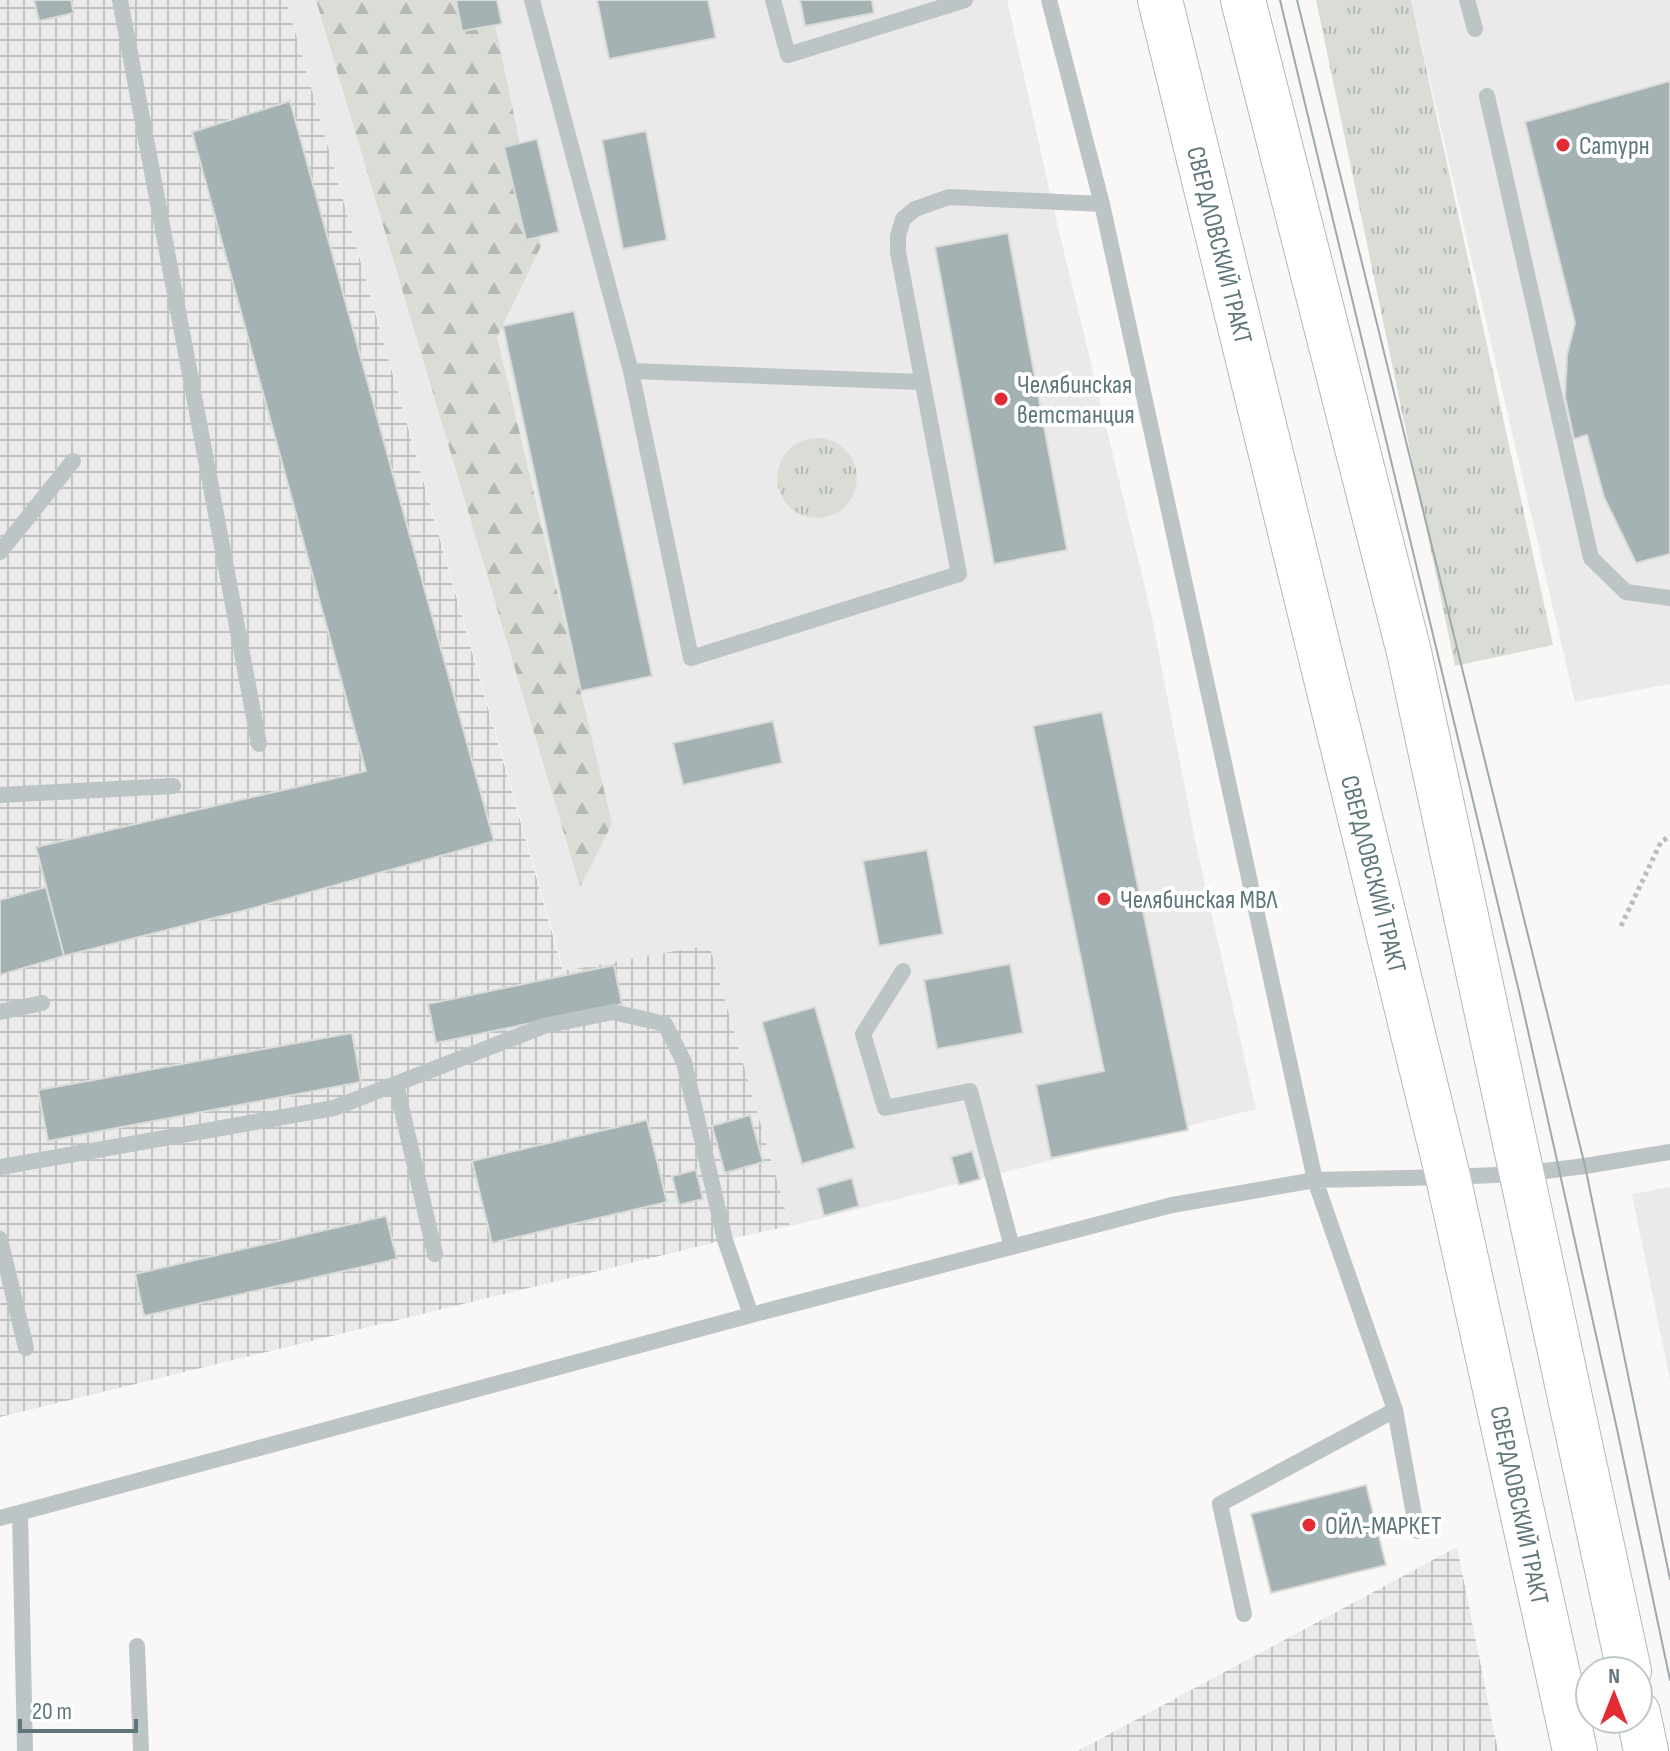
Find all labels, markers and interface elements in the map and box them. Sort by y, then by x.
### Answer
place label: Сатурн [1579,131,1650,162]
marker: Сатурн [1554,136,1572,154]
street label: СВЕРДЛОВСКИЙ ТРАКТ [1179,143,1258,347]
place label: Челябинская ветстанция [1017,370,1135,431]
marker: Челябинская ветстанция [992,390,1010,408]
street label: СВЕРДЛОВСКИЙ ТРАКТ [1333,772,1412,976]
place label: Челябинская МВЛ [1120,885,1278,916]
marker: Челябинская МВЛ [1095,890,1113,908]
street label: СВЕРДЛОВСКИЙ ТРАКТ [1482,1403,1555,1607]
place label: ОЙЛ-МАРКЕТ [1325,1511,1441,1542]
marker: ОЙЛ-МАРКЕТ [1300,1516,1318,1534]
north arrow [1574,1655,1654,1735]
text: N [1608,1663,1620,1690]
scale bar [20,1683,136,1733]
text: 20 m [32,1697,72,1726]

